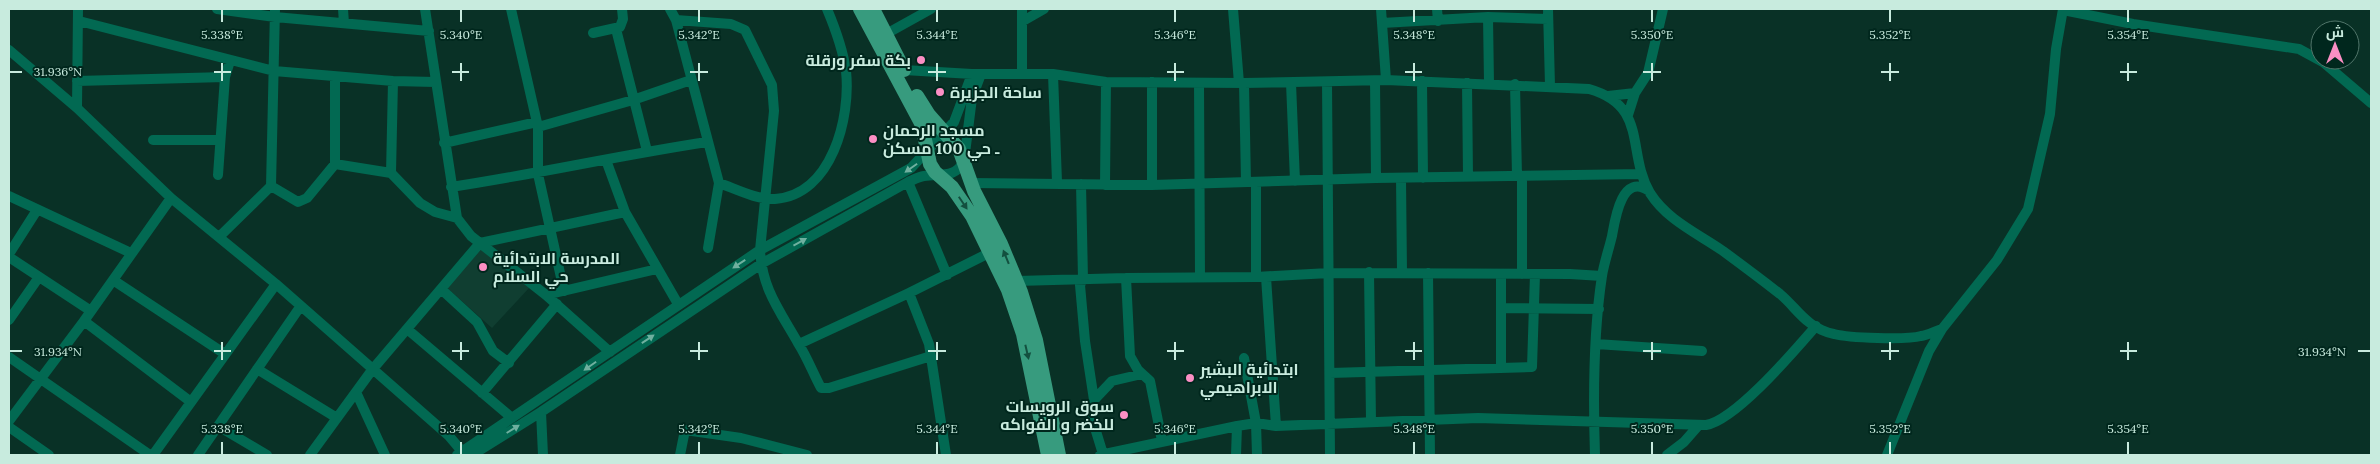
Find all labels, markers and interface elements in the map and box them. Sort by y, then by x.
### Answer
north arrow [2310,20,2360,70]
text: ش [2326,23,2344,41]
text: 5.338°E [201,27,243,42]
text: 5.340°E [440,27,482,42]
text: 5.342°E [678,27,720,42]
text: 5.344°E [916,27,958,42]
text: 5.346°E [1154,27,1196,42]
text: 5.348°E [1393,27,1435,42]
text: 5.350°E [1631,27,1673,42]
text: 5.352°E [1869,27,1911,42]
text: 5.354°E [2107,27,2149,42]
place label: بكة سفر ورقلة [805,50,911,70]
marker: بكة سفر ورقلة [915,54,927,66]
text: 31.936°N [34,64,82,79]
place label: ساحة الجزيرة [950,82,1042,102]
marker: ساحة الجزيرة [934,86,946,98]
place label: مسجد الرحمان ـ حي 100 مسكن [883,120,1000,161]
marker: مسجد الرحمان ـ حي 100 مسكن [867,133,879,145]
one-way arrow [904,163,918,173]
one-way arrow [959,196,968,210]
one-way arrow [793,238,807,247]
place label: المدرسة الابتدائية حي السلام [493,248,620,289]
one-way arrow [1002,250,1010,264]
one-way arrow [732,260,745,269]
marker: المدرسة الابتدائية حي السلام [477,261,489,273]
one-way arrow [641,334,655,344]
text: 31.934°N [34,344,82,359]
one-way arrow [1023,344,1031,359]
text: 31.934°N [2298,344,2346,359]
place label: ابتدائية البشير الابراهيمي [1199,359,1299,400]
one-way arrow [583,361,597,371]
marker: ابتدائية البشير الابراهيمي [1184,372,1196,384]
place label: سوق الرويسات للخضر و الفواكه [1000,396,1114,434]
marker: سوق الرويسات للخضر و الفواكه [1118,409,1130,421]
text: 5.338°E [201,421,243,436]
text: 5.340°E [440,421,482,436]
text: 5.342°E [678,421,720,436]
text: 5.344°E [916,421,958,436]
text: 5.346°E [1154,421,1196,436]
text: 5.348°E [1393,421,1435,436]
text: 5.350°E [1631,421,1673,436]
text: 5.352°E [1869,421,1911,436]
text: 5.354°E [2107,421,2149,436]
one-way arrow [506,425,520,434]

